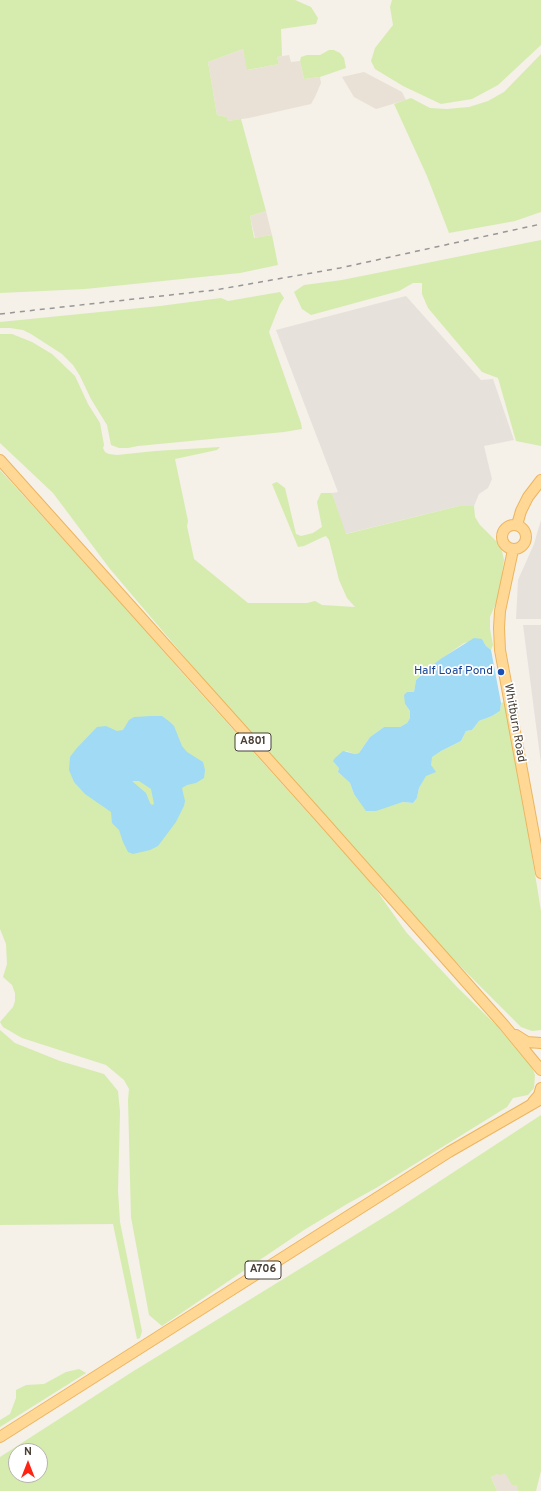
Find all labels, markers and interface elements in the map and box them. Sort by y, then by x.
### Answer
place label: Half Loaf Pond [414,665,493,679]
marker: Half Loaf Pond [496,667,506,677]
street label: Whitburn Road [500,682,528,764]
road number: A801 [235,733,271,751]
road number: A706 [245,1261,281,1279]
north arrow [8,1443,48,1483]
text: N [24,1445,32,1459]

